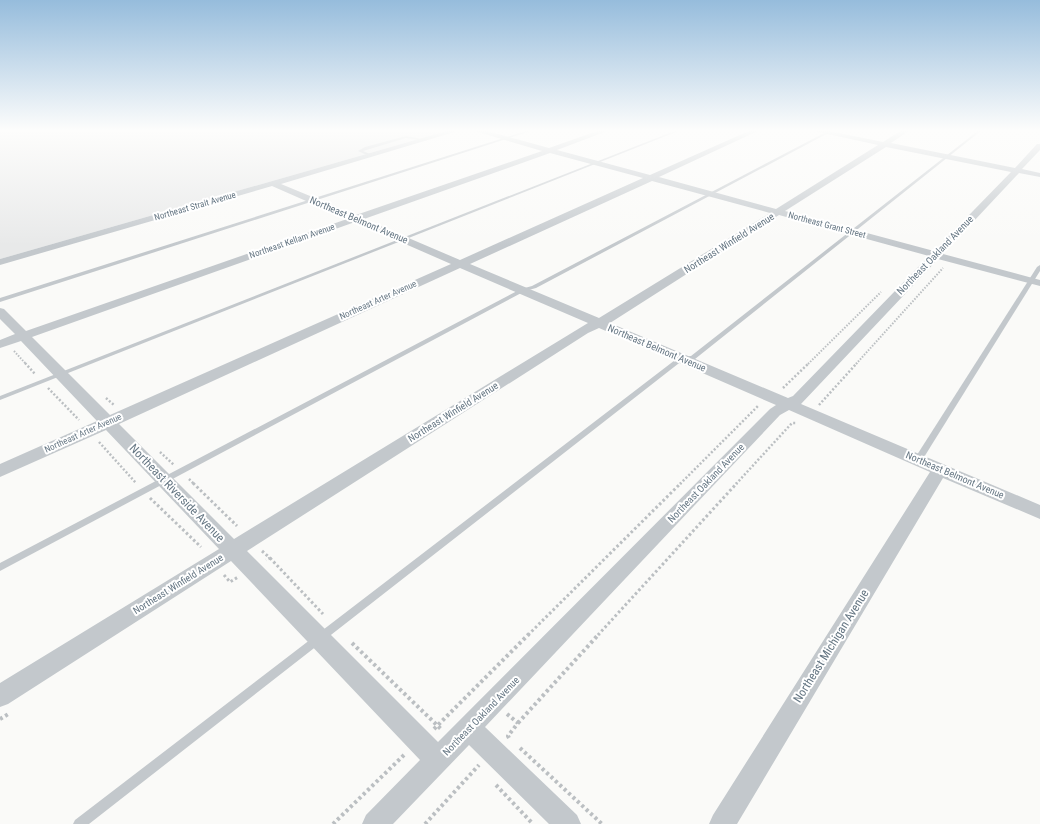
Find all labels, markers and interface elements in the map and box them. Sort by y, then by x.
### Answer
street label: Northeast Strait Avenue [153,190,237,222]
street label: Northeast Belmont Avenue [308,194,410,246]
street label: Northeast Grant Street [787,210,867,240]
street label: Northeast Winfield Avenue [682,211,776,275]
street label: Northeast Oakland Avenue [895,213,976,297]
street label: Northeast Kellam Avenue [248,222,336,260]
street label: Northeast Arter Avenue [338,279,418,321]
street label: Northeast Belmont Avenue [606,322,708,374]
street label: Northeast Winfield Avenue [406,380,500,444]
street label: Northeast Arter Avenue [43,412,123,454]
street label: Northeast Riverside Avenue [127,441,228,545]
street label: Northeast Oakland Avenue [666,441,747,525]
street label: Northeast Belmont Avenue [904,449,1006,501]
street label: Northeast Winfield Avenue [131,552,225,616]
street label: Northeast Michigan Avenue [790,587,872,705]
street label: Northeast Oakland Avenue [441,674,522,758]

